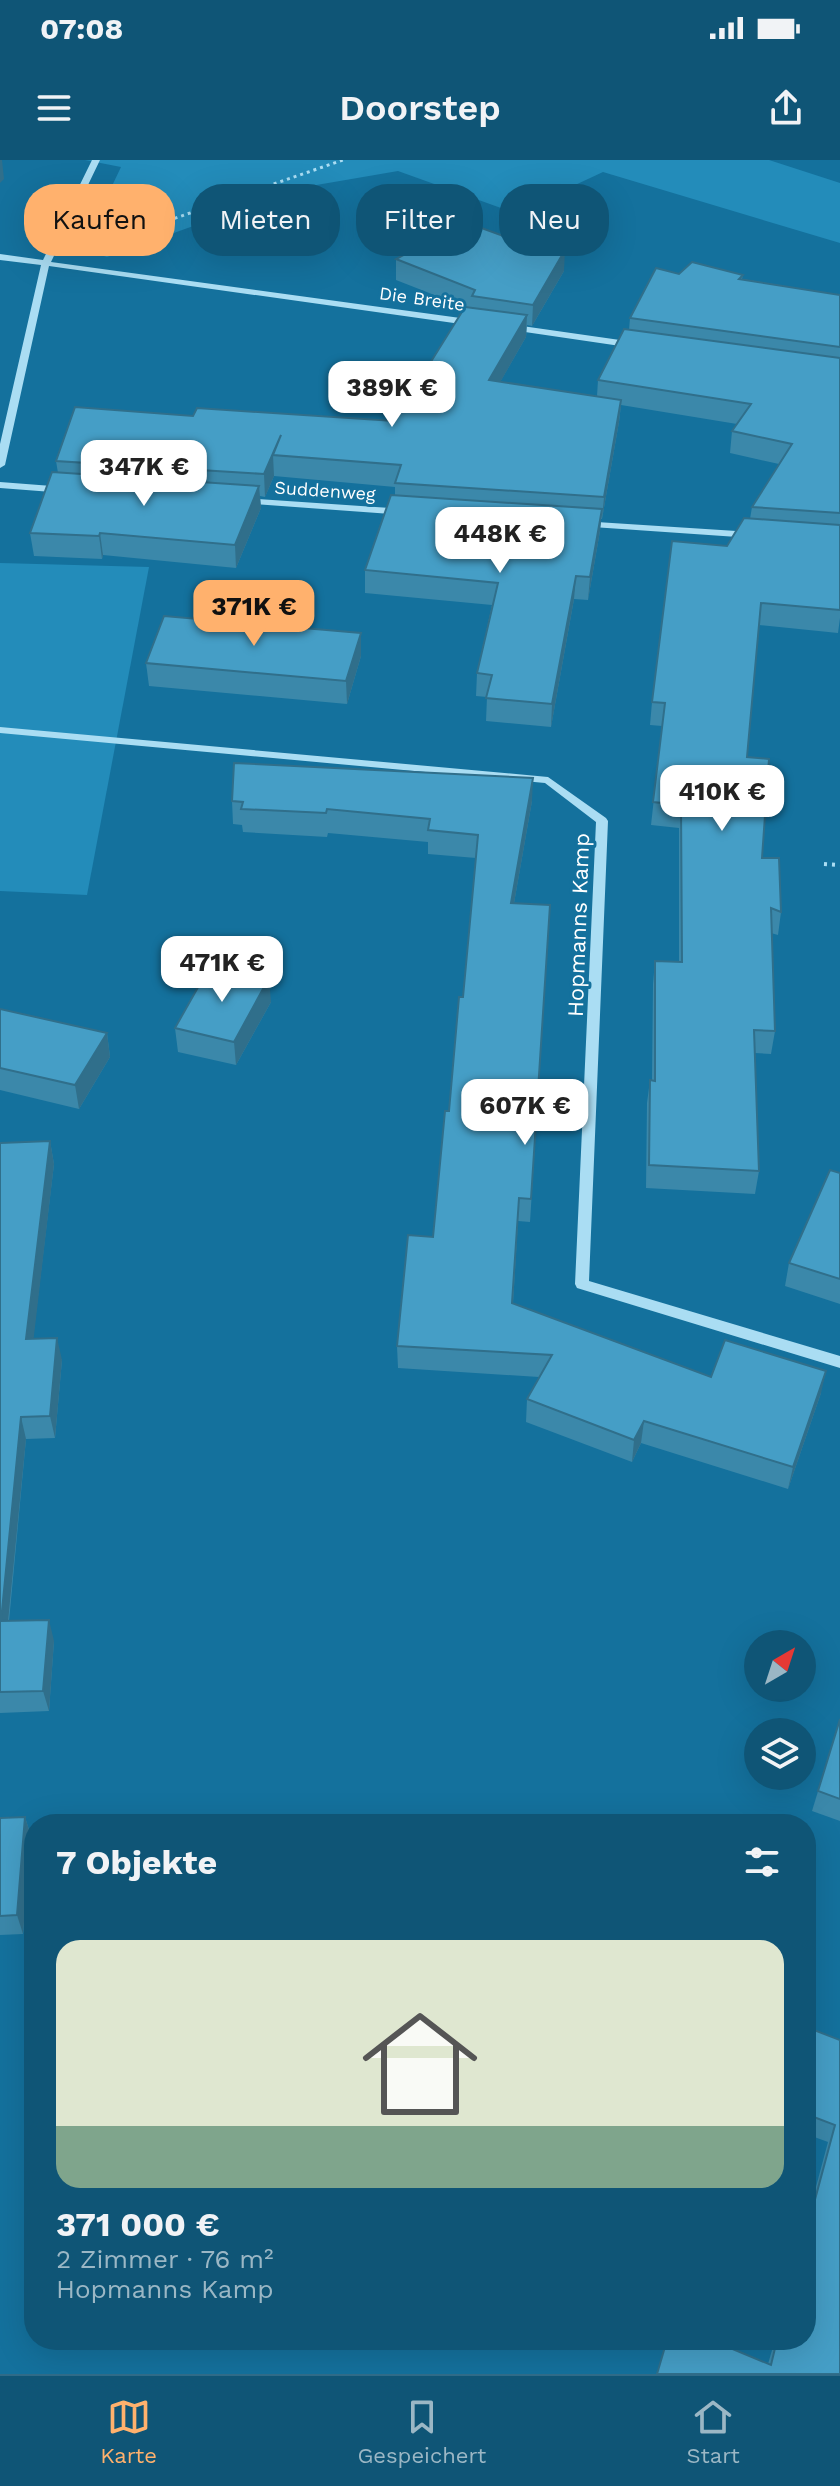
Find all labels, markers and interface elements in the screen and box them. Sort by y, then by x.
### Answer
text: 07:08 [40,11,123,46]
icon: menu [32,86,76,130]
icon: share [764,86,808,130]
text: Doorstep [339,87,501,129]
chip: Kaufen [24,184,175,256]
chip: Mieten [191,184,340,256]
chip: Filter [356,184,483,256]
chip: Neu [499,184,609,256]
street label: Die Breite [378,282,466,315]
pin: 389K € [327,361,457,429]
text: 389K € [346,372,438,402]
pin: 347K € [79,440,209,508]
text: 347K € [99,451,189,481]
street label: Suddenweg [274,476,377,505]
pin: 448K € [435,507,565,575]
text: 448K € [453,518,547,548]
pin: 371K € [189,580,319,648]
text: 371K € [211,591,297,621]
pin: 410K € [657,765,787,833]
text: 410K € [678,776,766,806]
street label: Hopmanns Kamp [563,833,594,1017]
pin: 471K € [157,936,287,1004]
text: 471K € [179,947,265,977]
pin: 607K € [460,1079,590,1147]
text: 607K € [479,1090,571,1120]
north arrow [744,1630,816,1702]
map controls [744,1630,816,1790]
button: layers [744,1718,816,1790]
icon: filters [740,1840,784,1884]
text: 7 Objekte [56,1842,217,1882]
icon: home [348,1992,492,2136]
text: 371 000 € [56,2204,220,2244]
text: 2 Zimmer · 76 m² [56,2244,273,2274]
text: Hopmanns Kamp [56,2274,274,2304]
tab: Karte [100,2395,157,2468]
tab: Gespeichert [357,2395,486,2468]
tab: Start [686,2395,740,2468]

